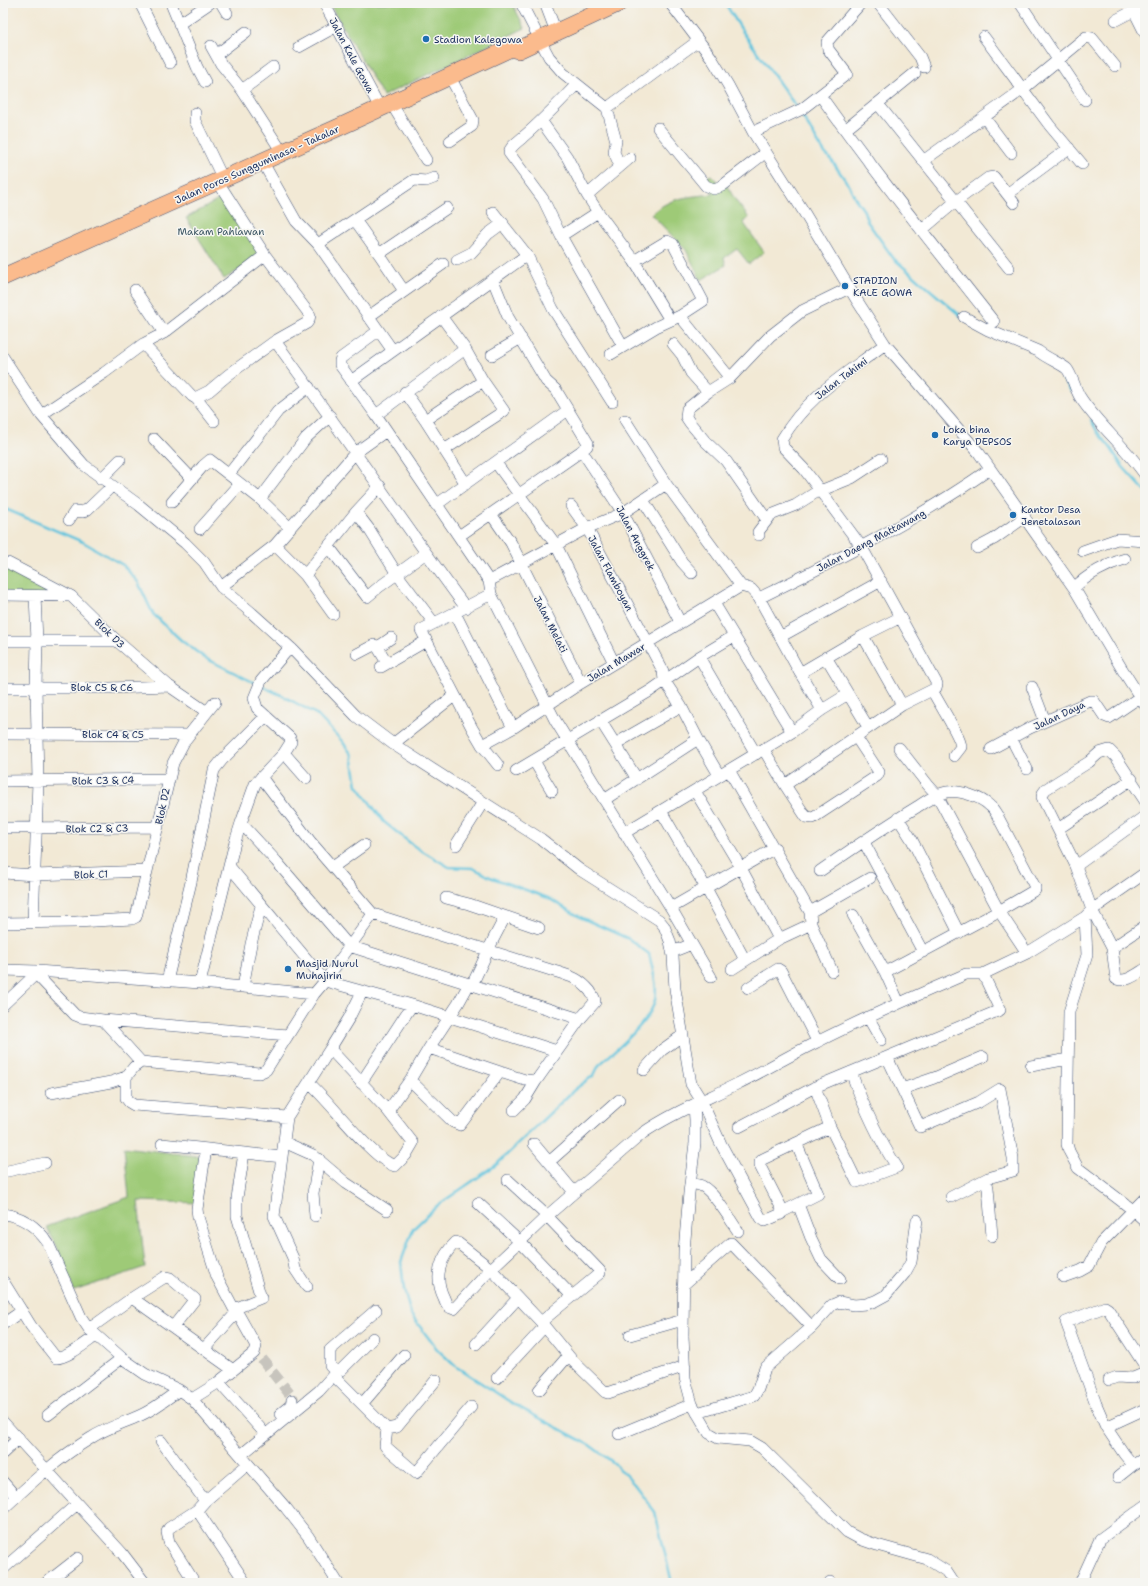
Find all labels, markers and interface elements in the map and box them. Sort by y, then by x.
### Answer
street label: Jalan Kale Gowa [326,15,377,96]
place label: Stadion Kalegowa [434,33,523,46]
marker: Stadion Kalegowa [421,34,431,44]
street label: Jalan Poros Sungguminasa - Takalar [173,122,342,207]
park label: Makam Pahlawan [178,225,264,238]
place label: STADION KALE GOWA [853,274,912,299]
marker: STADION KALE GOWA [840,281,850,291]
street label: Jalan Tahimi [813,354,870,402]
place label: Loka bina Karya DEPSOS [943,423,1012,448]
marker: Loka bina Karya DEPSOS [930,430,940,440]
place label: Kantor Desa Jenetalasan [1021,503,1081,528]
street label: Jalan Anggrek [613,504,658,573]
street label: Jalan Daeng Mattawang [815,506,928,575]
marker: Kantor Desa Jenetalasan [1008,510,1018,520]
street label: Jalan Flamboyan [585,533,636,613]
street label: Jalan Melati [531,594,570,655]
street label: Blok D3 [92,616,128,651]
street label: Jalan Mawar [585,640,648,685]
street label: Blok C5 & C6 [71,681,133,694]
street label: Jalan Daya [1031,698,1088,733]
street label: Blok C4 & C5 [82,728,144,741]
street label: Blok C3 & C4 [72,773,134,788]
street label: Blok D2 [152,787,173,826]
street label: Blok C2 & C3 [66,821,128,836]
street label: Blok C1 [74,867,108,882]
place label: Masjid Nurul Muhajirin [296,957,358,982]
marker: Masjid Nurul Muhajirin [283,964,293,974]

